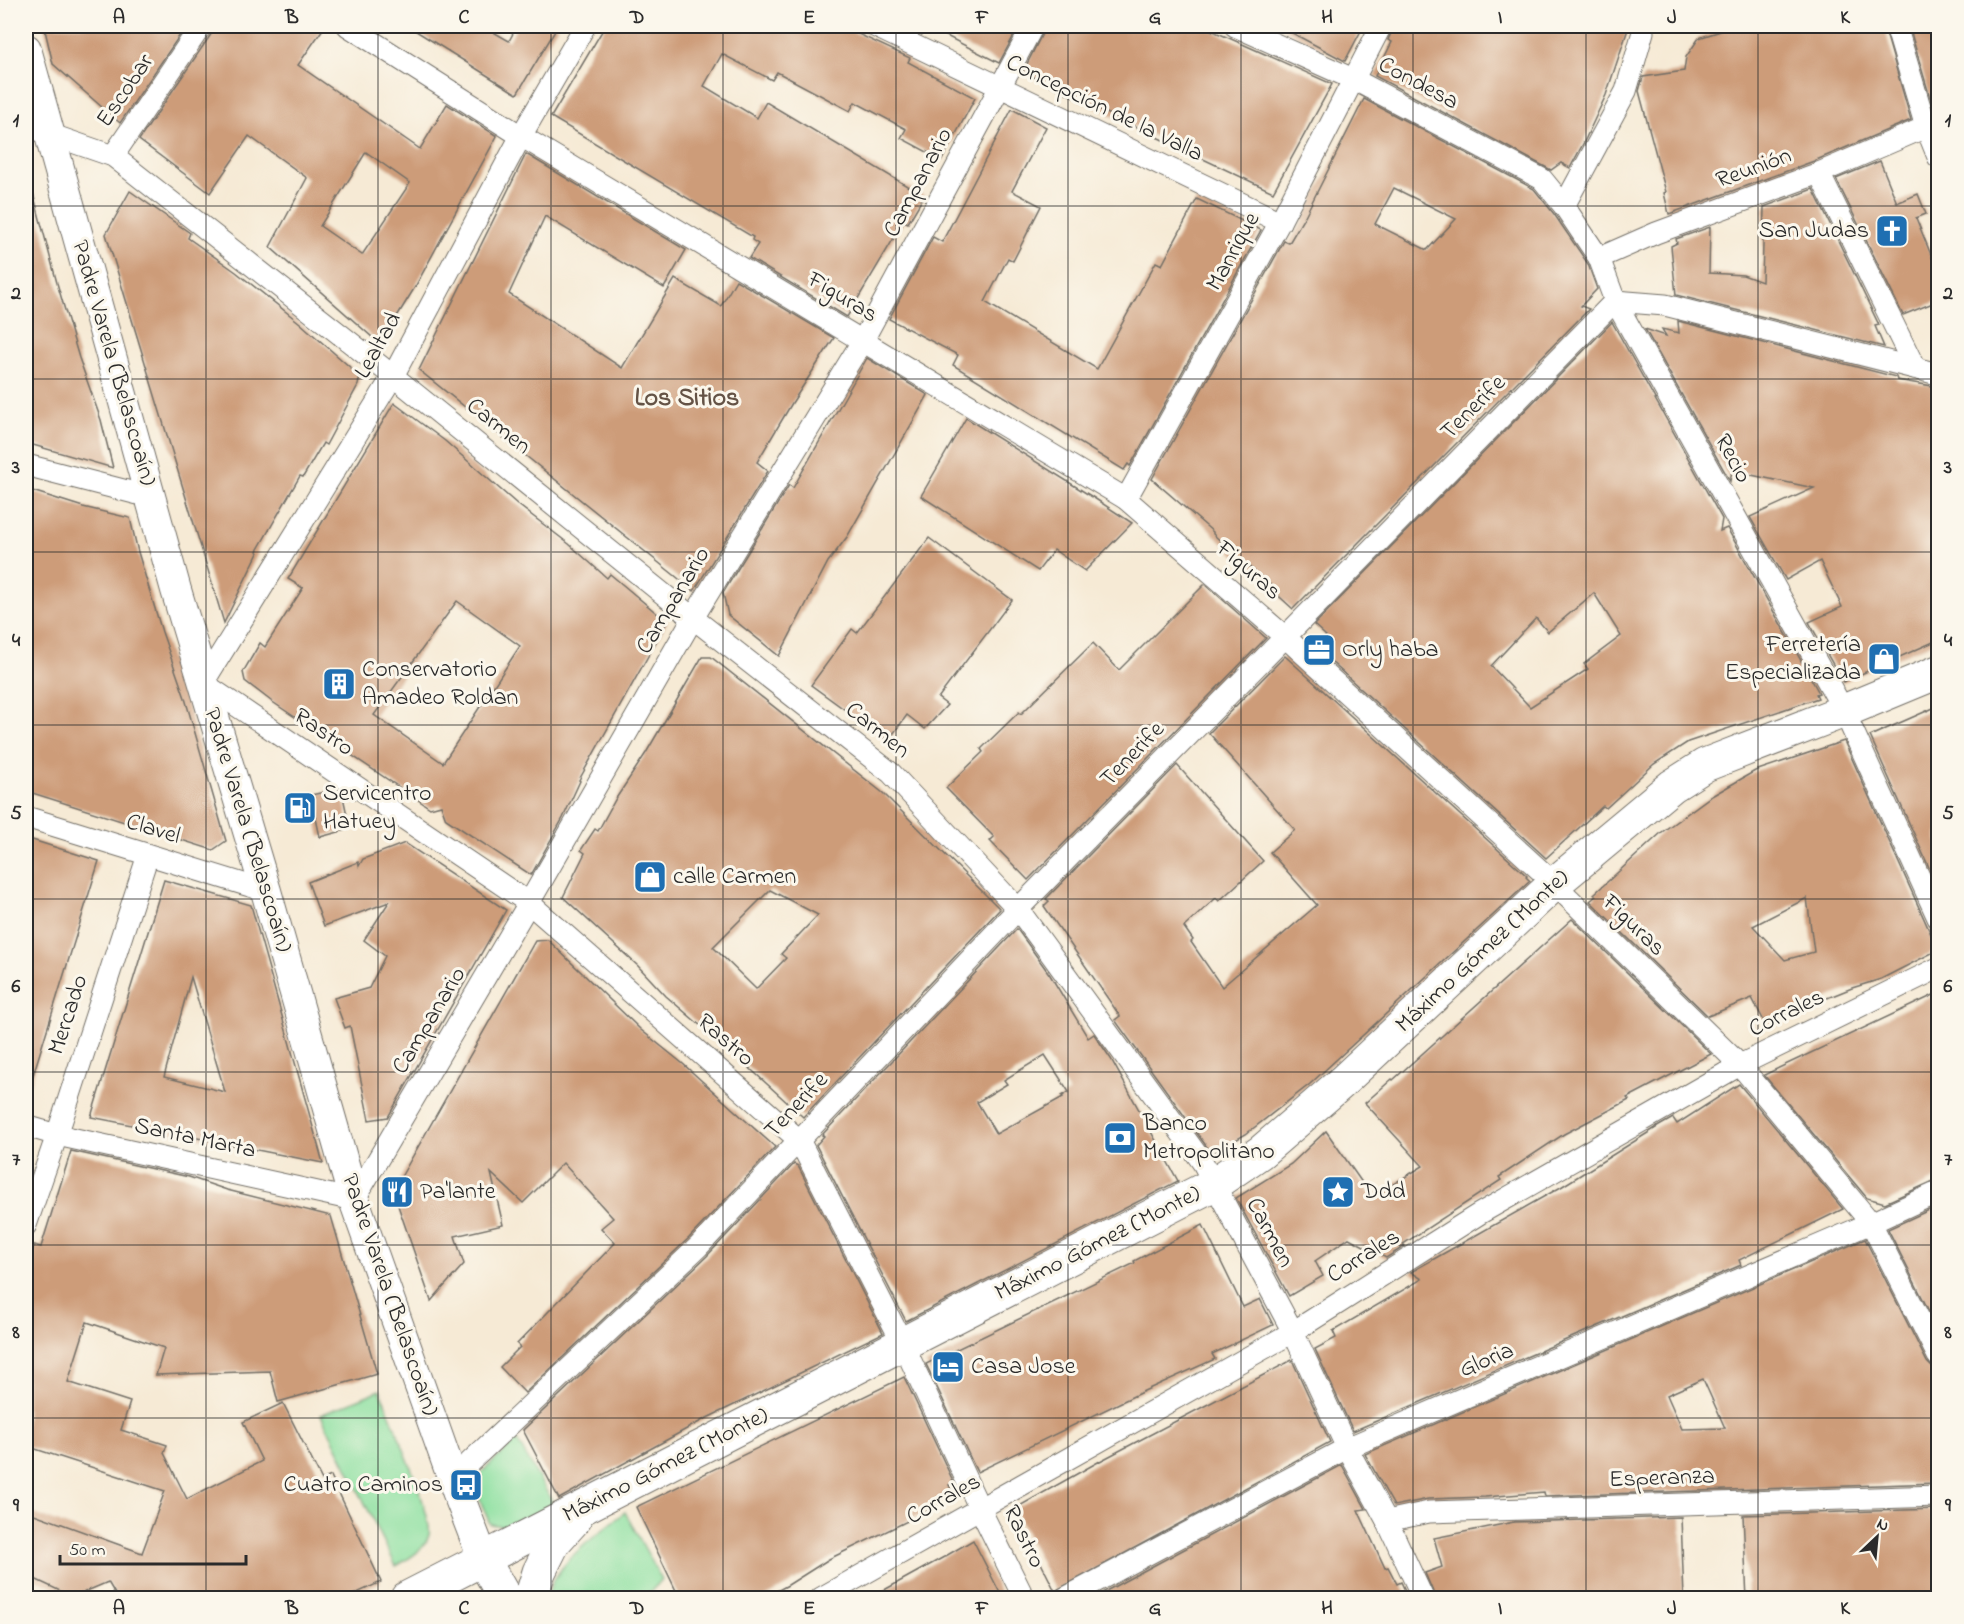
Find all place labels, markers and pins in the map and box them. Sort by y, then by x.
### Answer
church icon: San Judas [1874,213,1910,249]
place label: San Judas [1759,214,1869,249]
place label: Ferretería Especializada [1725,628,1861,691]
office icon: Orly haba [1301,632,1337,668]
place label: Orly haba [1342,633,1439,669]
shop icon: Ferretería Especializada [1866,641,1902,677]
place label: Conservatorio Amadeo Roldan [362,653,518,716]
building icon: Conservatorio Amadeo Roldan [321,666,357,702]
place label: Servicentro Hatuey [323,777,431,841]
fuel station icon: Servicentro Hatuey [282,790,318,826]
shop icon: calle Carmen [632,859,668,895]
place label: calle Carmen [673,860,796,895]
place label: Banco Metropolitano [1142,1107,1275,1170]
bank icon: Banco Metropolitano [1102,1120,1138,1156]
restaurant icon: Pa'lante [379,1174,415,1210]
place icon: Ddd [1320,1174,1356,1210]
place label: Pa'lante [420,1175,496,1210]
place label: Ddd [1360,1175,1406,1210]
hotel icon: Casa Jose [930,1349,966,1385]
place label: Casa Jose [971,1350,1076,1385]
bus stop icon: Cuatro Caminos [448,1467,484,1503]
place label: Cuatro Caminos [284,1468,443,1503]

